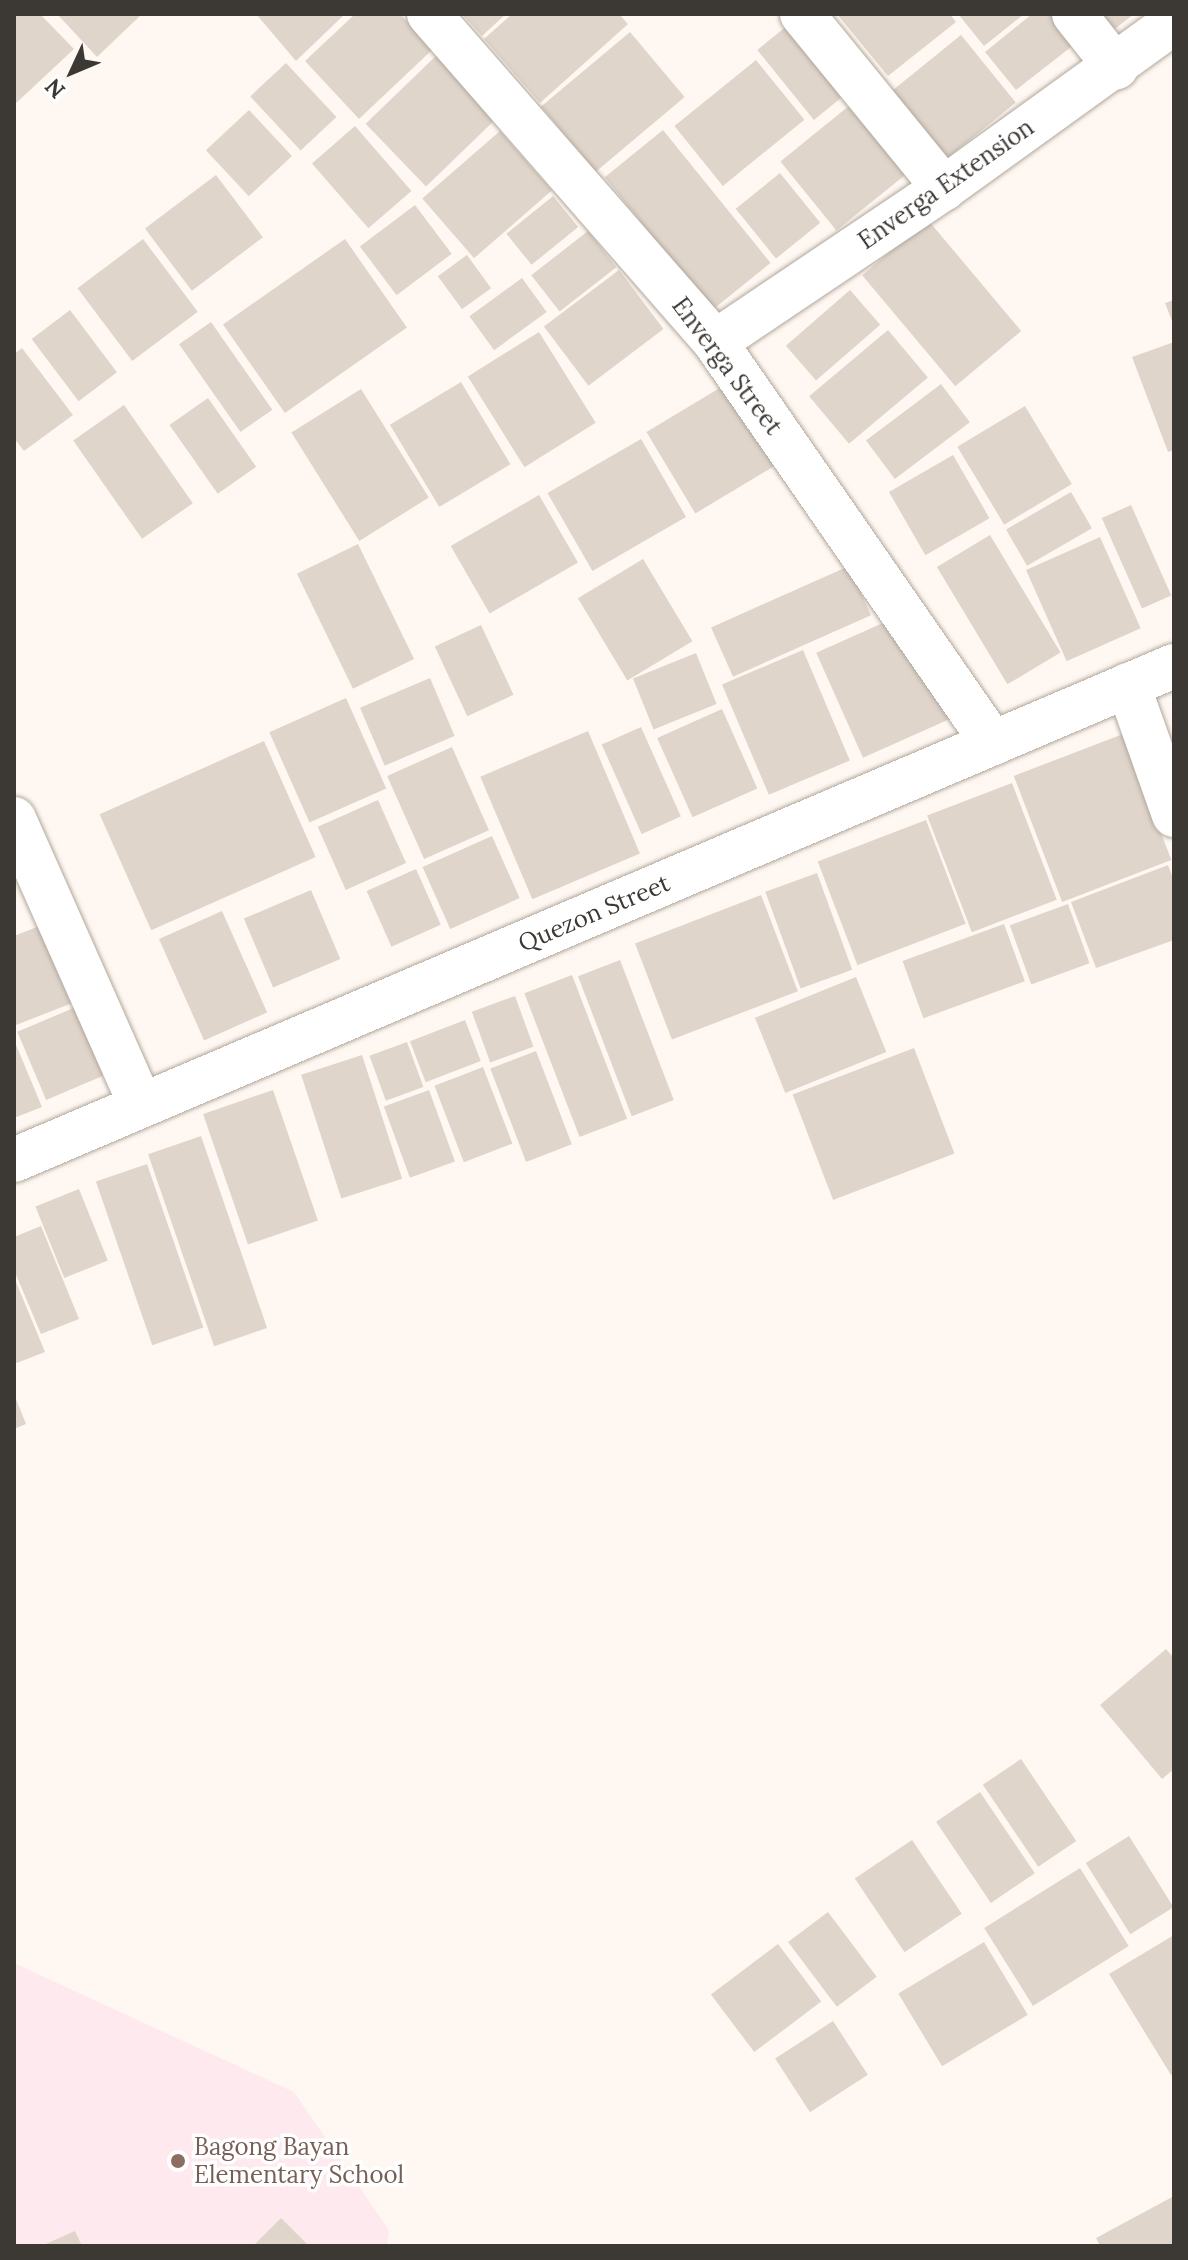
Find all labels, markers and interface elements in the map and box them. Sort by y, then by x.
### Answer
north arrow [32,32,112,112]
text: N [39,73,71,105]
street label: Enverga Extension [853,113,1039,255]
street label: Enverga Street [666,292,788,440]
street label: Quezon Street [514,868,674,958]
place label: Bagong Bayan Elementary School [194,2133,404,2189]
marker: Bagong Bayan Elementary School [169,2152,187,2170]

